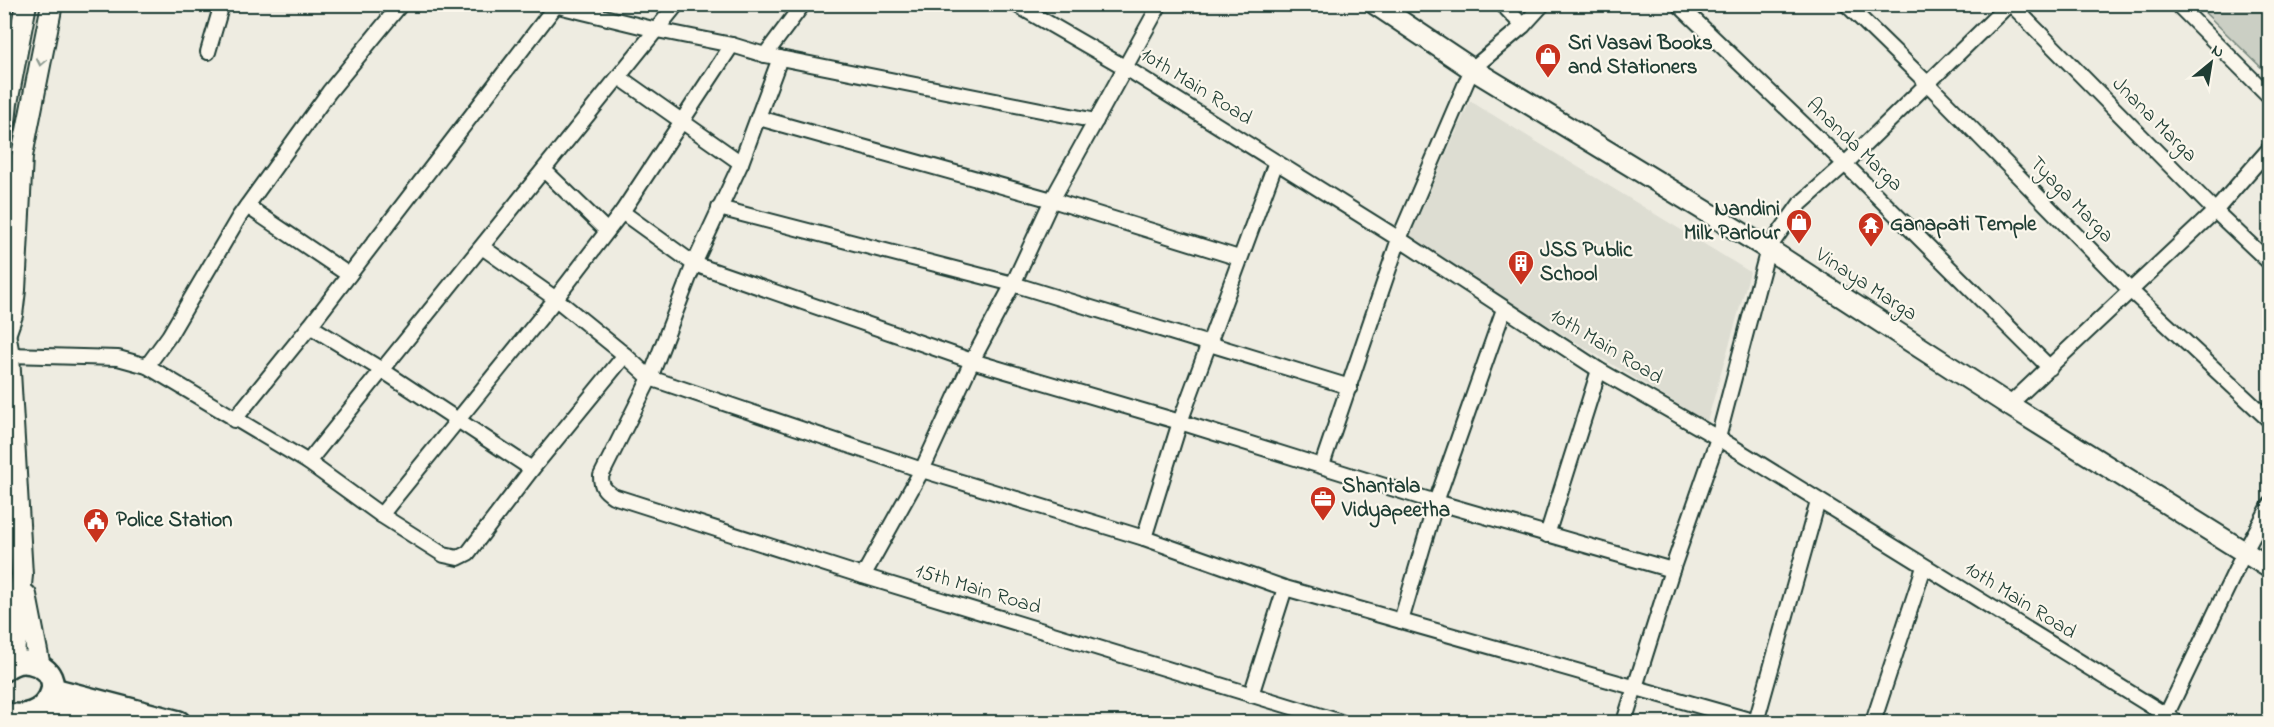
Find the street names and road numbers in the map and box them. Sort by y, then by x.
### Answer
street label: 10th Main Road [1134,41,1258,134]
street label: Jnana Marga [2103,70,2204,171]
street label: Ananda Marga [1797,91,1909,201]
street label: Tyaga Marga [2020,150,2120,252]
street label: Vinaya Marga [1807,240,1923,331]
street label: 10th Main Road [1544,301,1668,393]
street label: 10th Main Road [1958,555,2082,648]
street label: 15th Main Road [911,557,1045,623]

